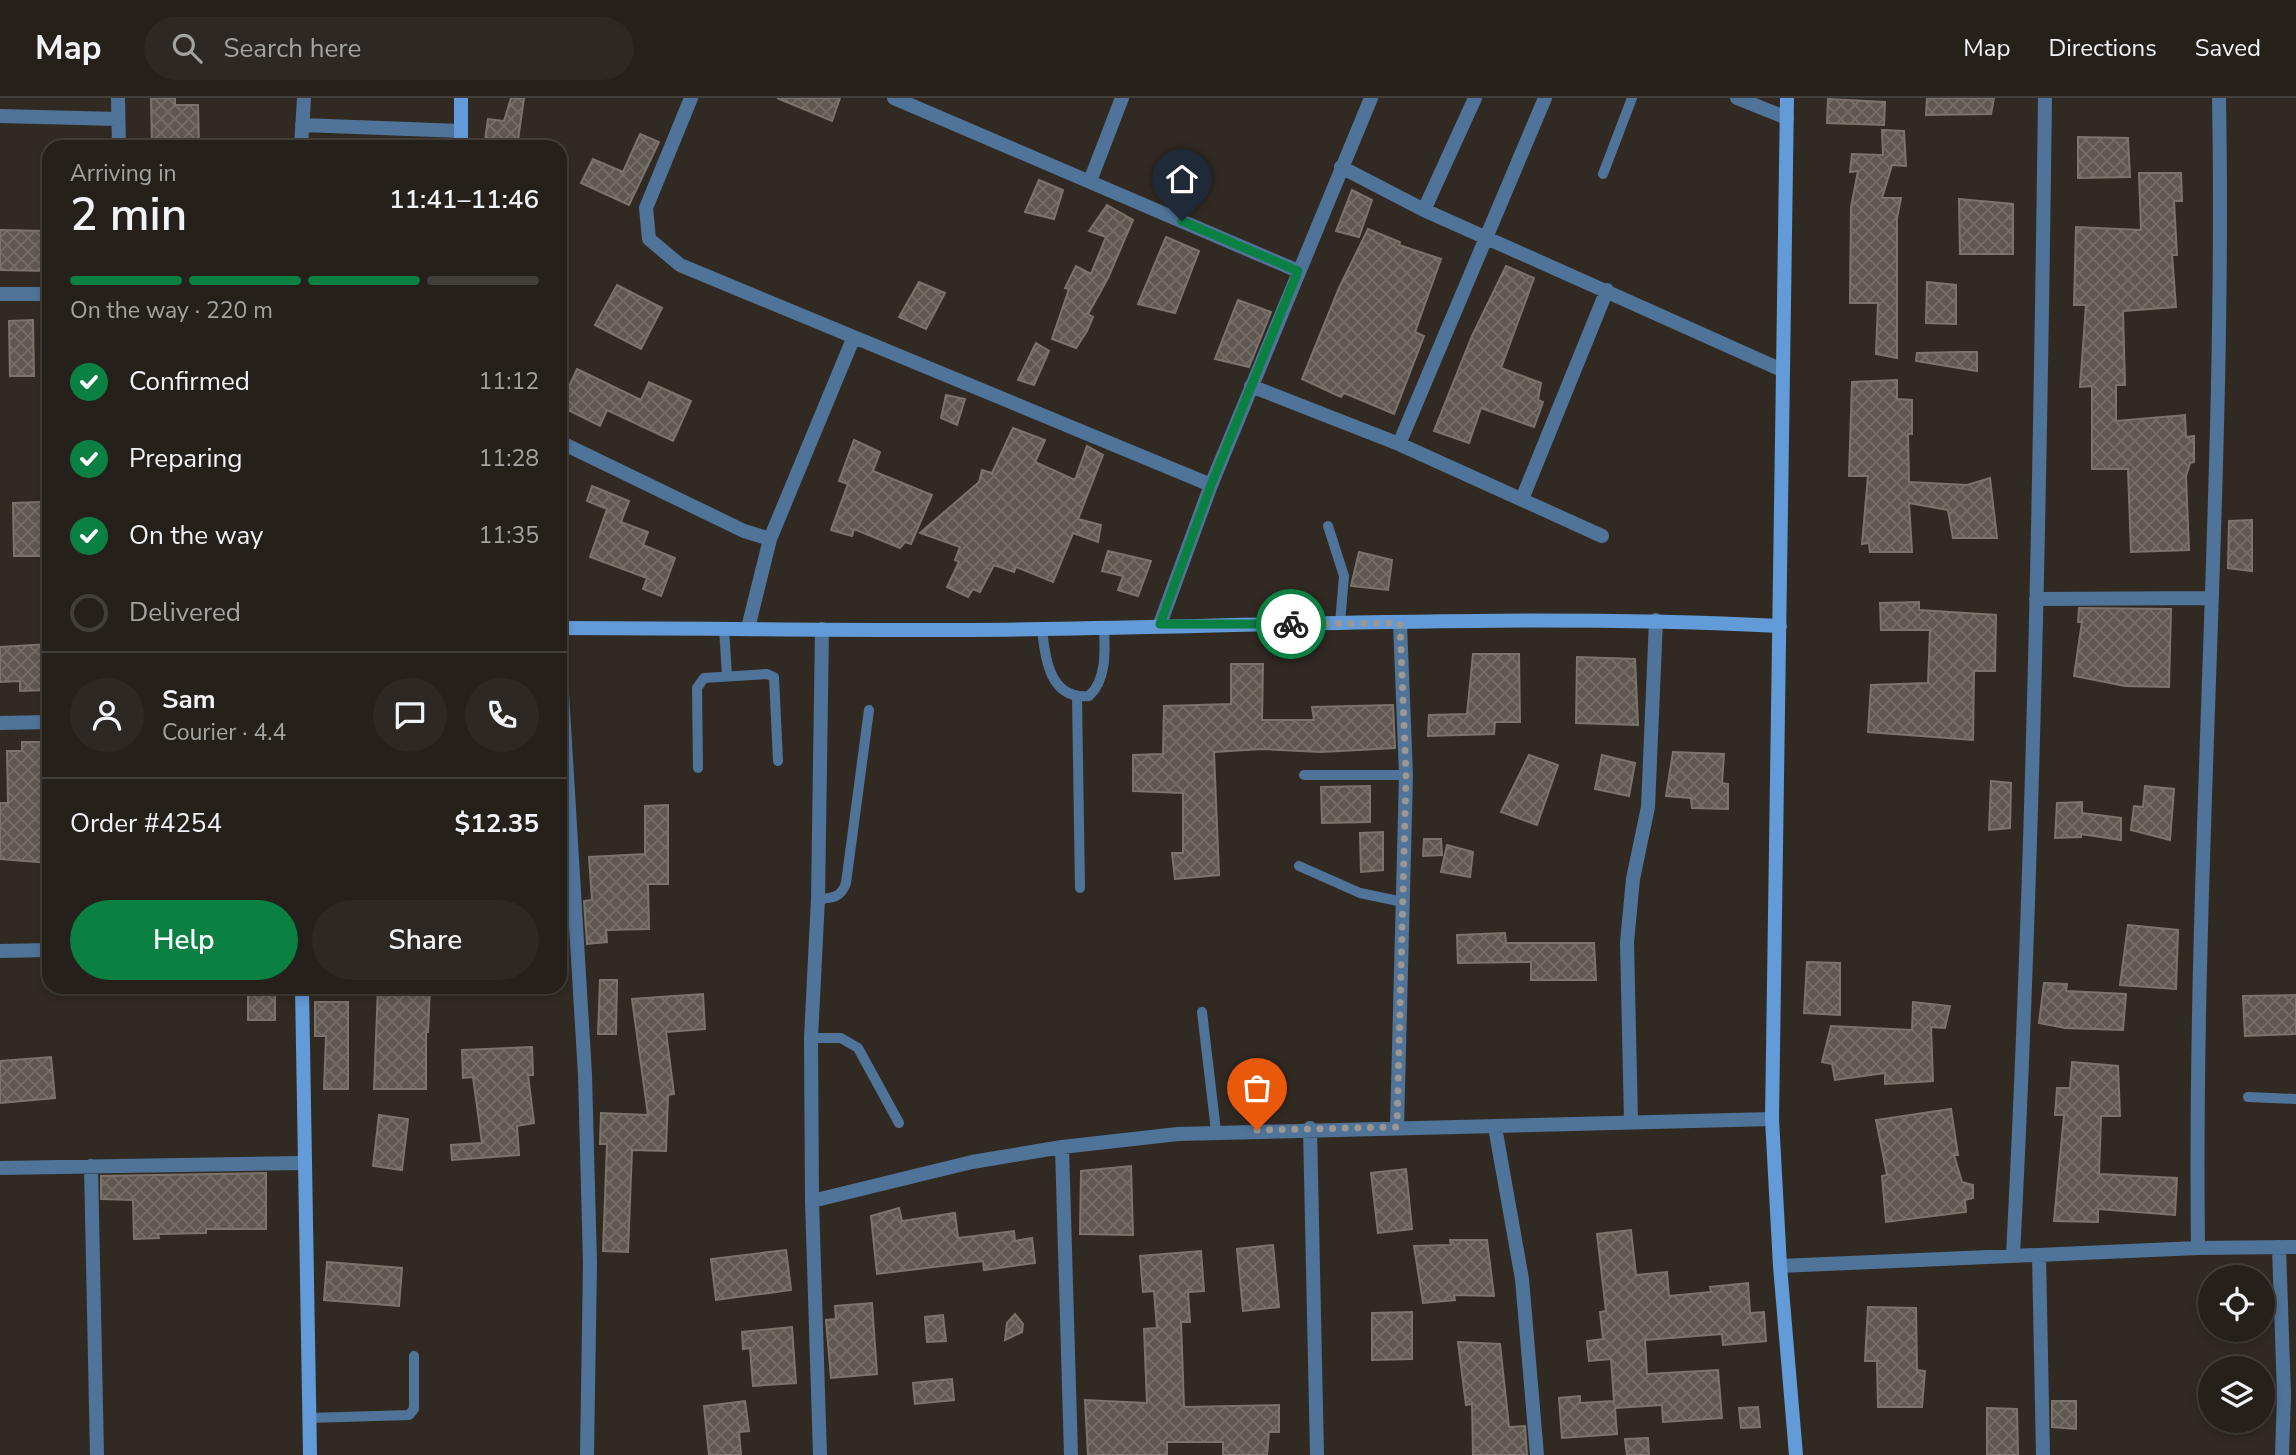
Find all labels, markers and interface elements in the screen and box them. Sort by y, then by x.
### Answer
search box [144,17,634,80]
text: Map [35,26,102,71]
icon: search [168,29,206,67]
text: Search here [224,31,361,66]
text: Map [1963,32,2010,64]
text: Directions [2048,32,2157,64]
text: Saved [2195,32,2261,64]
pin [1152,149,1212,221]
text: Arriving in [70,158,177,189]
icon: home [1163,160,1201,198]
text: 11:41–11:46 [389,182,539,217]
text: 2 min [70,183,187,246]
text: On the way · 220 m [70,295,273,326]
icon: check [70,363,108,401]
text: Confirmed [129,364,250,399]
text: 11:12 [479,366,539,397]
icon: check [70,440,108,478]
text: Preparing [129,441,242,476]
text: 11:28 [479,443,539,474]
icon: check [70,517,108,555]
text: On the way [129,518,263,553]
text: 11:35 [479,520,539,551]
courier [1256,589,1326,659]
text: Delivered [129,595,241,630]
icon: bike [1272,605,1310,643]
button: person [70,678,144,752]
button: chat [373,678,447,752]
button: phone [465,678,539,752]
text: Sam [162,682,215,717]
text: Courier · 4.4 [162,717,286,748]
text: Order #4254 [70,806,222,841]
text: $12.35 [455,806,539,841]
button: Help [70,900,298,980]
button: Share [312,900,539,980]
pin [1227,1058,1287,1130]
icon: bag [1238,1069,1276,1107]
map controls [2198,1265,2275,1433]
button: locate [2198,1265,2275,1342]
button: layers [2198,1356,2275,1433]

